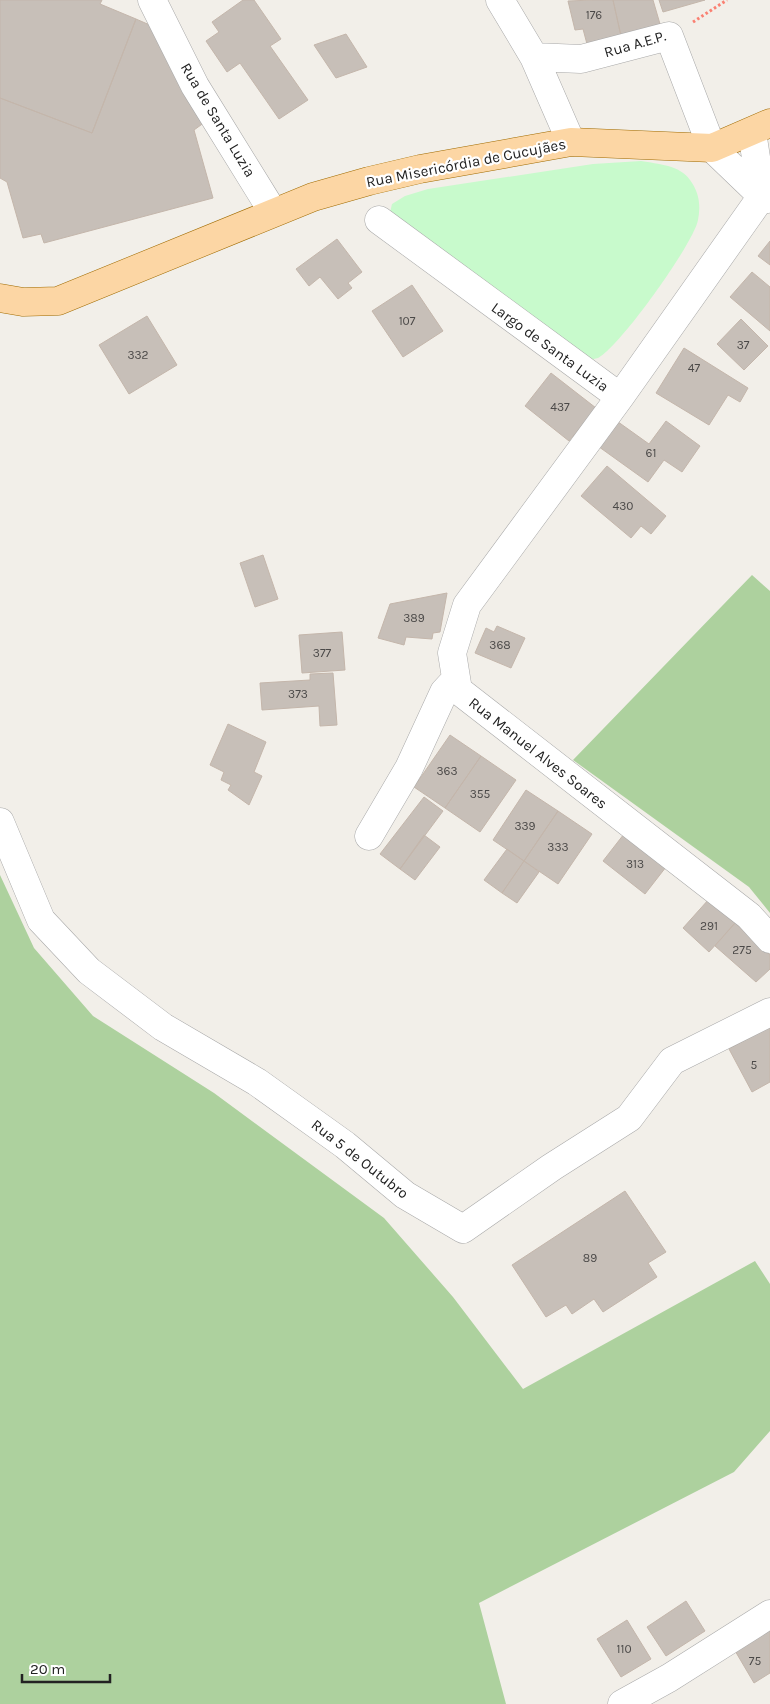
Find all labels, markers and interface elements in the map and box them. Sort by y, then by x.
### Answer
house number: 176 [586,8,602,22]
street label: Rua A.E.P. [602,27,668,61]
street label: Rua de Santa Luzia [177,60,259,180]
street label: Rua Misericórdia de Cucujães [365,135,567,191]
street label: Largo de Santa Luzia [488,298,612,396]
house number: 107 [399,314,416,328]
house number: 37 [737,338,750,352]
house number: 332 [127,348,149,362]
house number: 47 [688,361,701,375]
house number: 437 [550,400,570,414]
house number: 61 [646,446,656,460]
house number: 430 [613,499,633,513]
house number: 389 [403,611,425,625]
house number: 368 [489,638,511,652]
house number: 377 [313,646,332,660]
house number: 373 [288,687,308,701]
street label: Rua Manuel Alves Soares [465,693,611,813]
house number: 363 [436,764,458,778]
house number: 355 [470,787,491,801]
house number: 339 [514,819,536,833]
house number: 333 [547,840,569,854]
house number: 313 [626,857,644,871]
house number: 291 [700,919,718,933]
house number: 275 [732,943,752,957]
house number: 5 [751,1058,758,1072]
street label: Rua 5 de Outubro [308,1115,412,1203]
house number: 89 [583,1251,597,1265]
house number: 110 [616,1642,632,1656]
scale bar [22,1652,110,1684]
house number: 75 [749,1654,761,1668]
text: 20 m [30,1660,65,1678]

